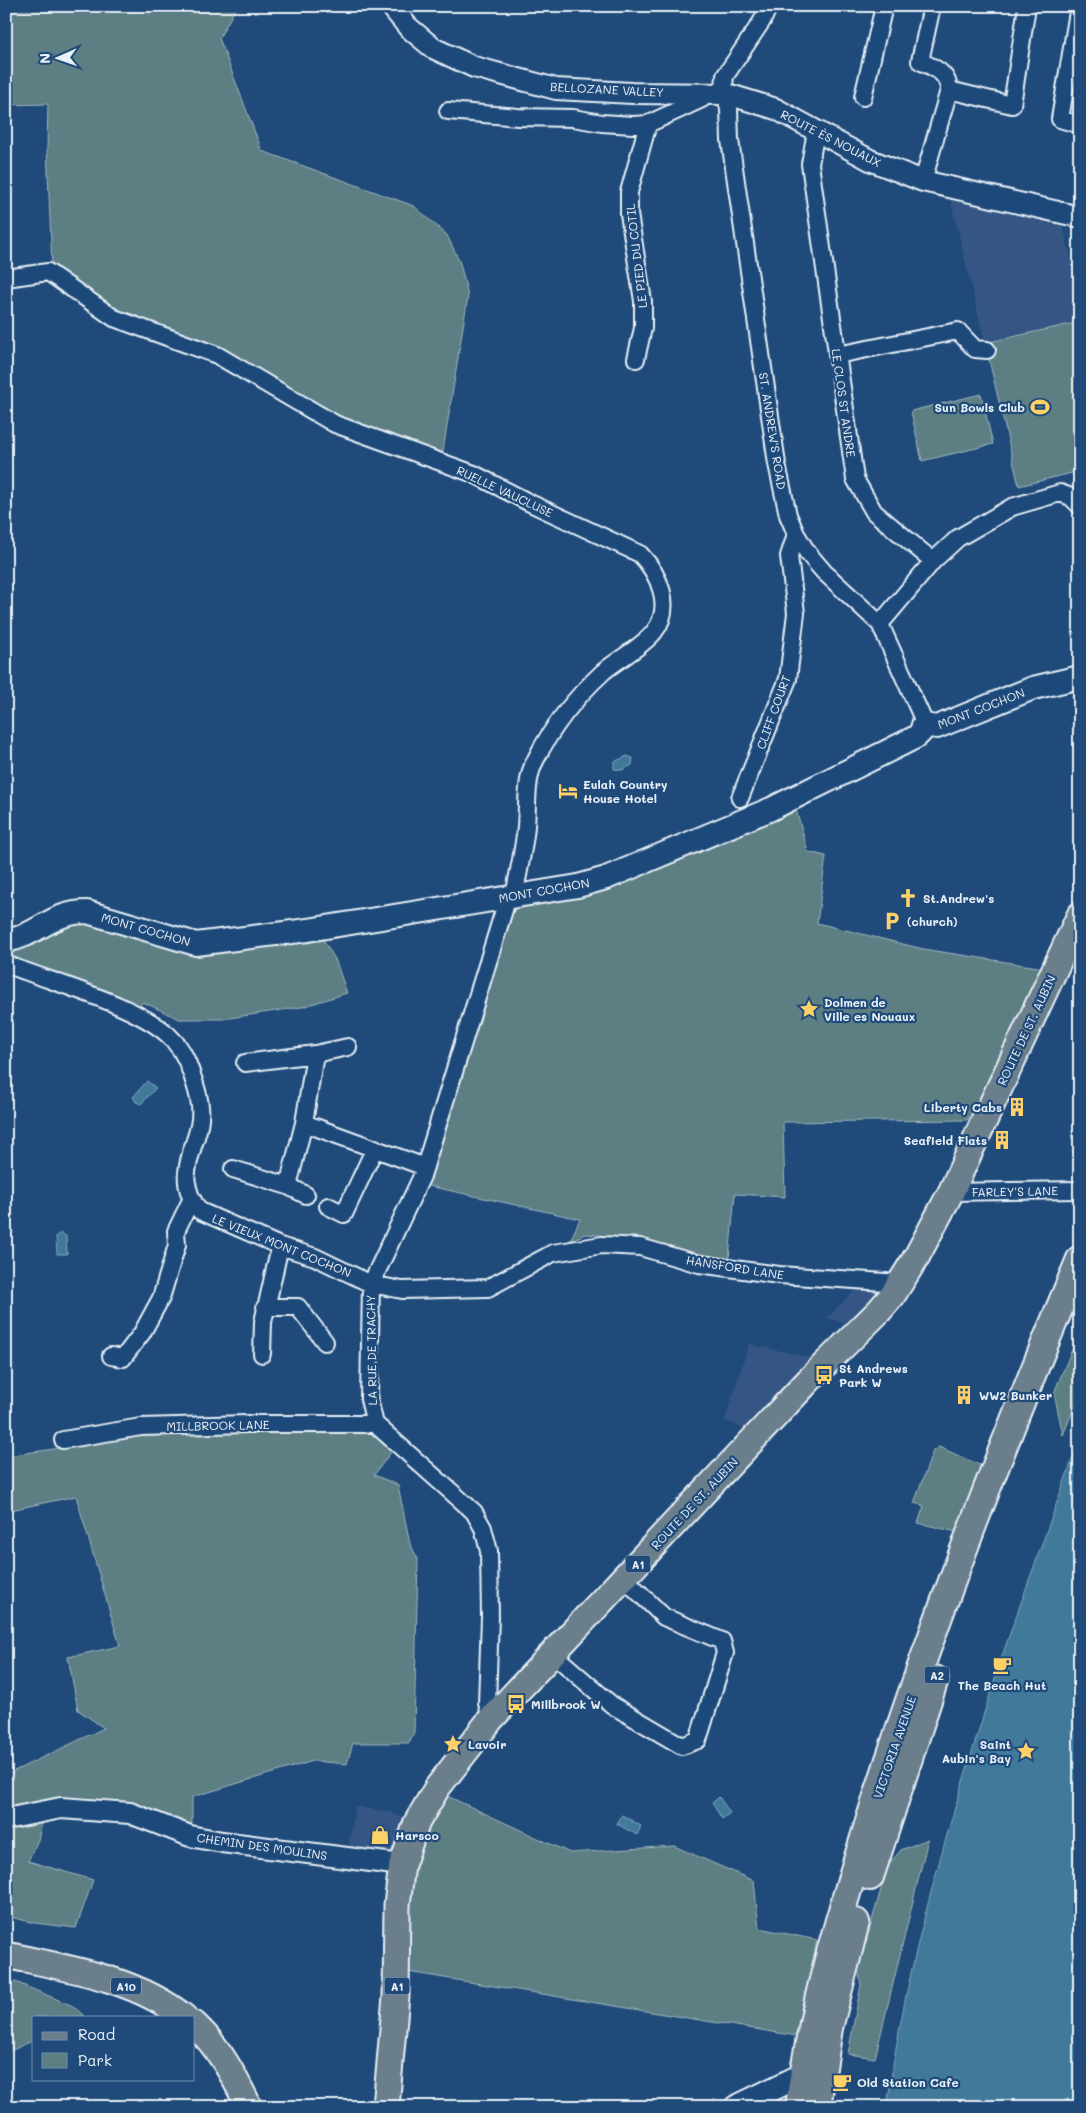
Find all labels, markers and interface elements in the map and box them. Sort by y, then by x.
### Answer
north arrow [32,32,82,82]
text: N [35,53,54,64]
street label: BELLOZANE VALLEY [550,78,664,100]
street label: ROUTE ÈS NOUAUX [778,106,884,170]
street label: LE PIED DU COTIL [622,202,650,309]
street label: LE CLOS ST ANDRE [828,348,860,458]
street label: ST. ANDREW'S ROAD [756,371,790,491]
sports icon: Sun Bowls Club [1029,396,1051,418]
place label: Sun Bowls Club [935,399,1025,415]
street label: RUELLE VAUCLUSE [454,462,556,520]
street label: CLIFF COURT [752,672,794,751]
street label: MONT COCHON [935,684,1027,732]
place label: Eulah Country House Hotel [583,776,668,806]
hotel icon: Eulah Country House Hotel [557,780,579,802]
street label: MONT COCHON [497,874,591,906]
church icon: St.Andrew's [897,887,919,909]
place label: St.Andrew's [923,890,994,906]
street label: MONT COCHON [100,909,192,949]
parking icon: (church) [881,910,903,932]
place label: (church) [907,913,957,929]
street label: ROUTE DE ST. AUBIN [993,972,1059,1088]
place label: Dolmen de Ville es Nouaux [824,994,915,1024]
place icon: Dolmen de Ville es Nouaux [798,998,820,1020]
building icon: Liberty Cabs [1006,1096,1028,1118]
place label: Liberty Cabs [924,1099,1002,1115]
building icon: Seafield Flats [991,1129,1013,1151]
place label: Seafield Flats [904,1132,987,1148]
street label: FARLEY'S LANE [972,1182,1058,1200]
street label: LE VIEUX MONT COCHON [210,1210,354,1280]
street label: HANSFORD LANE [685,1251,785,1283]
street label: LA RUE DE TRACHY [362,1294,380,1406]
place label: St Andrews Park W [839,1360,908,1390]
bus stop icon: St Andrews Park W [813,1364,835,1386]
building icon: WW2 Bunker [953,1384,975,1406]
place label: WW2 Bunker [979,1387,1052,1403]
street label: MILLBROOK LANE [166,1416,270,1434]
street label: ROUTE DE ST. AUBIN [647,1454,741,1552]
road number: A1 [626,1556,650,1572]
cafe icon: The Beach Hut [991,1654,1013,1676]
road number: A2 [924,1666,950,1684]
place label: The Beach Hut [958,1677,1046,1693]
bus stop icon: Millbrook W [505,1693,527,1715]
street label: VICTORIA AVENUE [869,1693,919,1801]
place label: Millbrook W [531,1696,601,1712]
place icon: Lavoir [442,1733,464,1755]
place label: Lavoir [468,1736,506,1752]
place label: Saint Aubin's Bay [942,1736,1011,1766]
place icon: Saint Aubin's Bay [1015,1740,1037,1762]
shop icon: Harsco [369,1824,391,1846]
place label: Harsco [395,1827,439,1843]
street label: CHEMIN DES MOULINS [196,1829,328,1863]
road number: A10 [111,1978,141,1994]
road number: A1 [384,1978,410,1994]
legend [32,2016,195,2080]
text: Road [78,2024,115,2044]
text: Park [78,2050,112,2070]
cafe icon: Old Station Cafe [831,2071,853,2093]
place label: Old Station Cafe [857,2074,959,2090]

